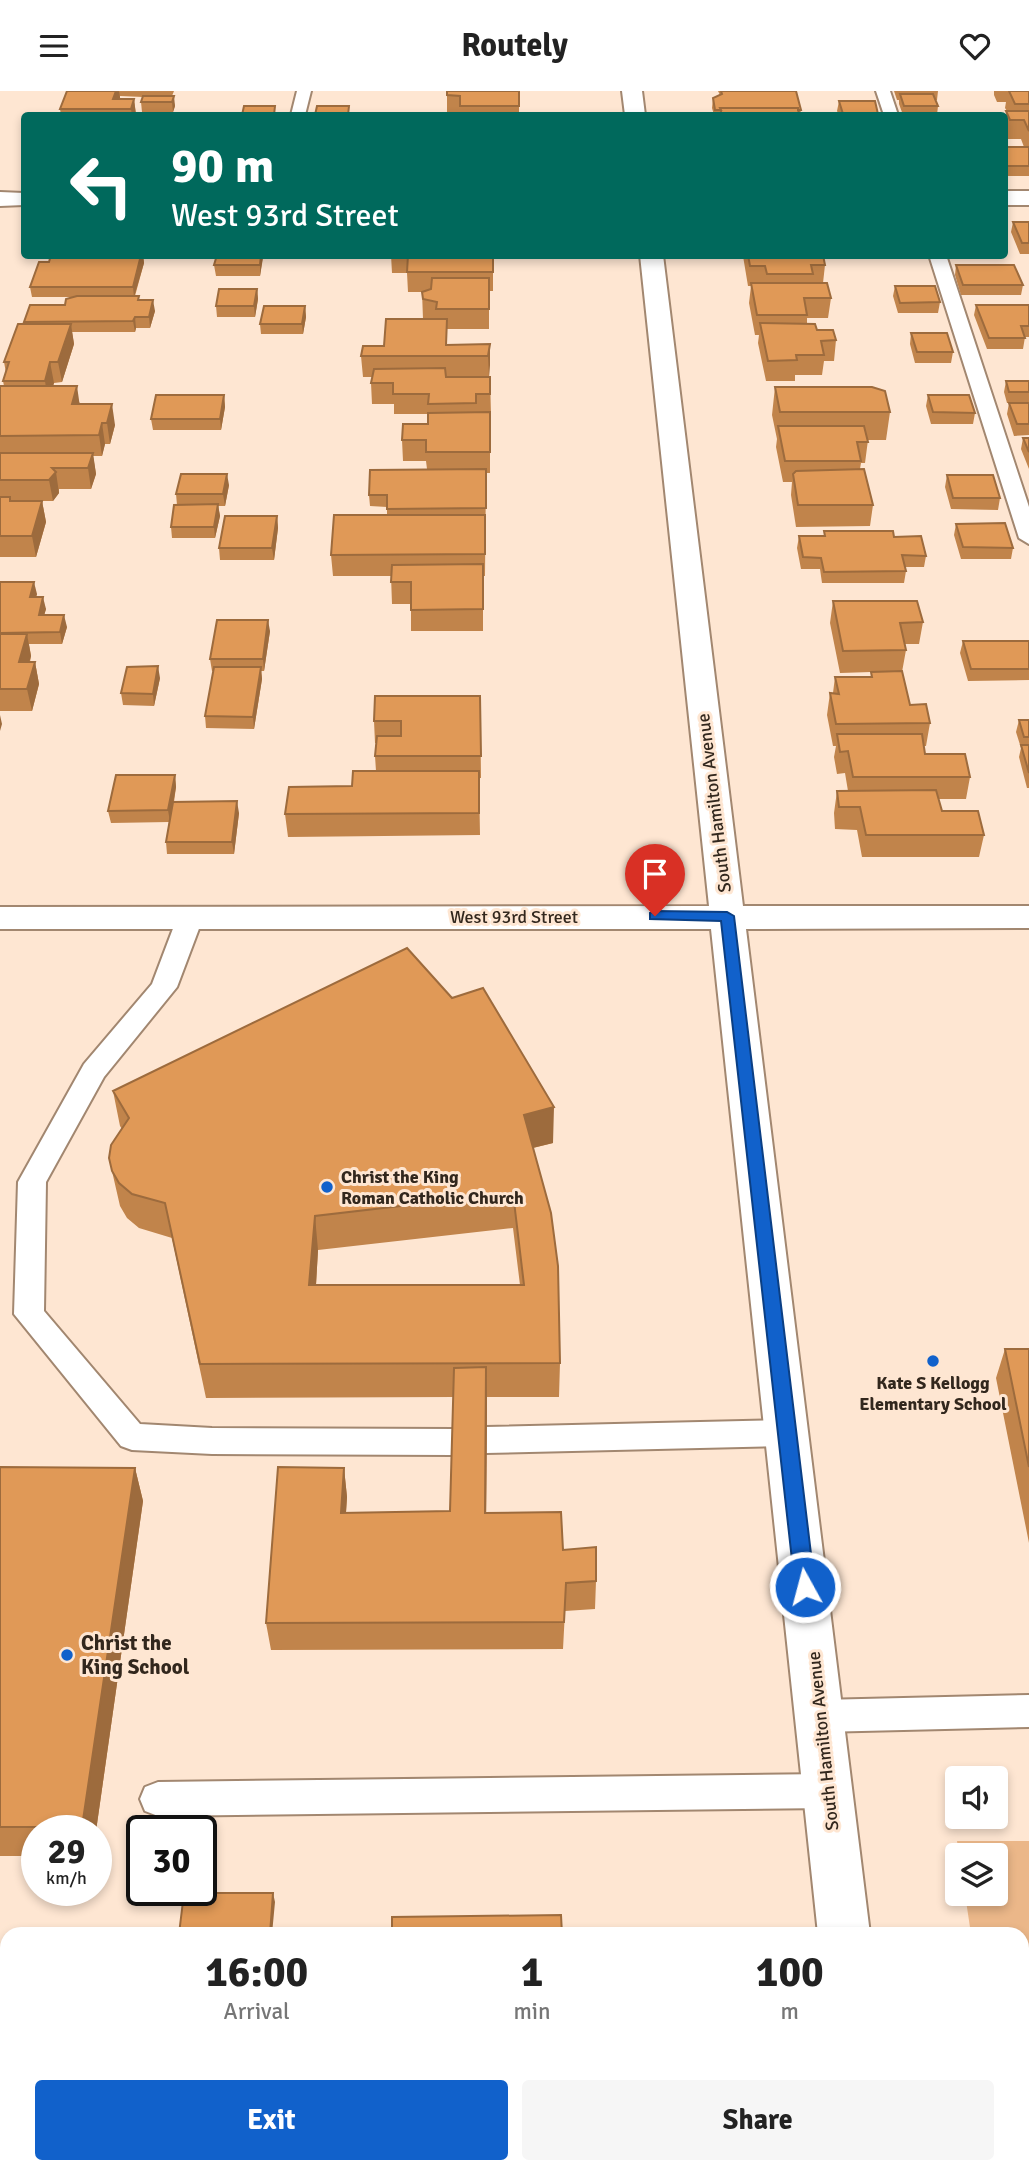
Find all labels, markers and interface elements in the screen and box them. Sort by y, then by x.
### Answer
text: Routely [461,26,568,65]
icon: menu [35,27,73,65]
icon: heart [956,27,994,65]
text: 90 m [171,136,274,196]
icon: left [56,140,147,231]
text: West 93rd Street [171,196,399,235]
street label: South Hamilton Avenue [692,712,736,894]
pin [625,844,685,916]
icon: arrive [636,855,674,893]
street label: West 93rd Street [450,906,578,928]
place label: Christ the King Roman Catholic Church [341,1166,524,1209]
marker: Christ the King Roman Catholic Church [319,1179,335,1195]
marker: Kate S Kellogg Elementary School [925,1353,941,1369]
place label: Kate S Kellogg Elementary School [859,1372,1007,1415]
position arrow [768,1550,842,1624]
place label: Christ the King School [81,1630,190,1680]
marker: Christ the King School [59,1647,75,1663]
street label: South Hamilton Avenue [803,1650,843,1832]
map controls [945,1766,1008,1906]
button: sound [945,1766,1008,1829]
speed limit sign: 30 [126,1815,217,1906]
text: 29 [48,1830,85,1873]
button: layers [945,1843,1008,1906]
text: km/h [46,1867,87,1889]
text: 16:00 [205,1947,308,1998]
text: 1 [521,1947,543,1998]
text: 100 [756,1947,824,1998]
text: Arrival [224,1997,290,2026]
text: min [513,1997,551,2026]
text: m [781,1997,799,2026]
button: Exit [35,2080,508,2160]
button: Share [522,2080,994,2160]

